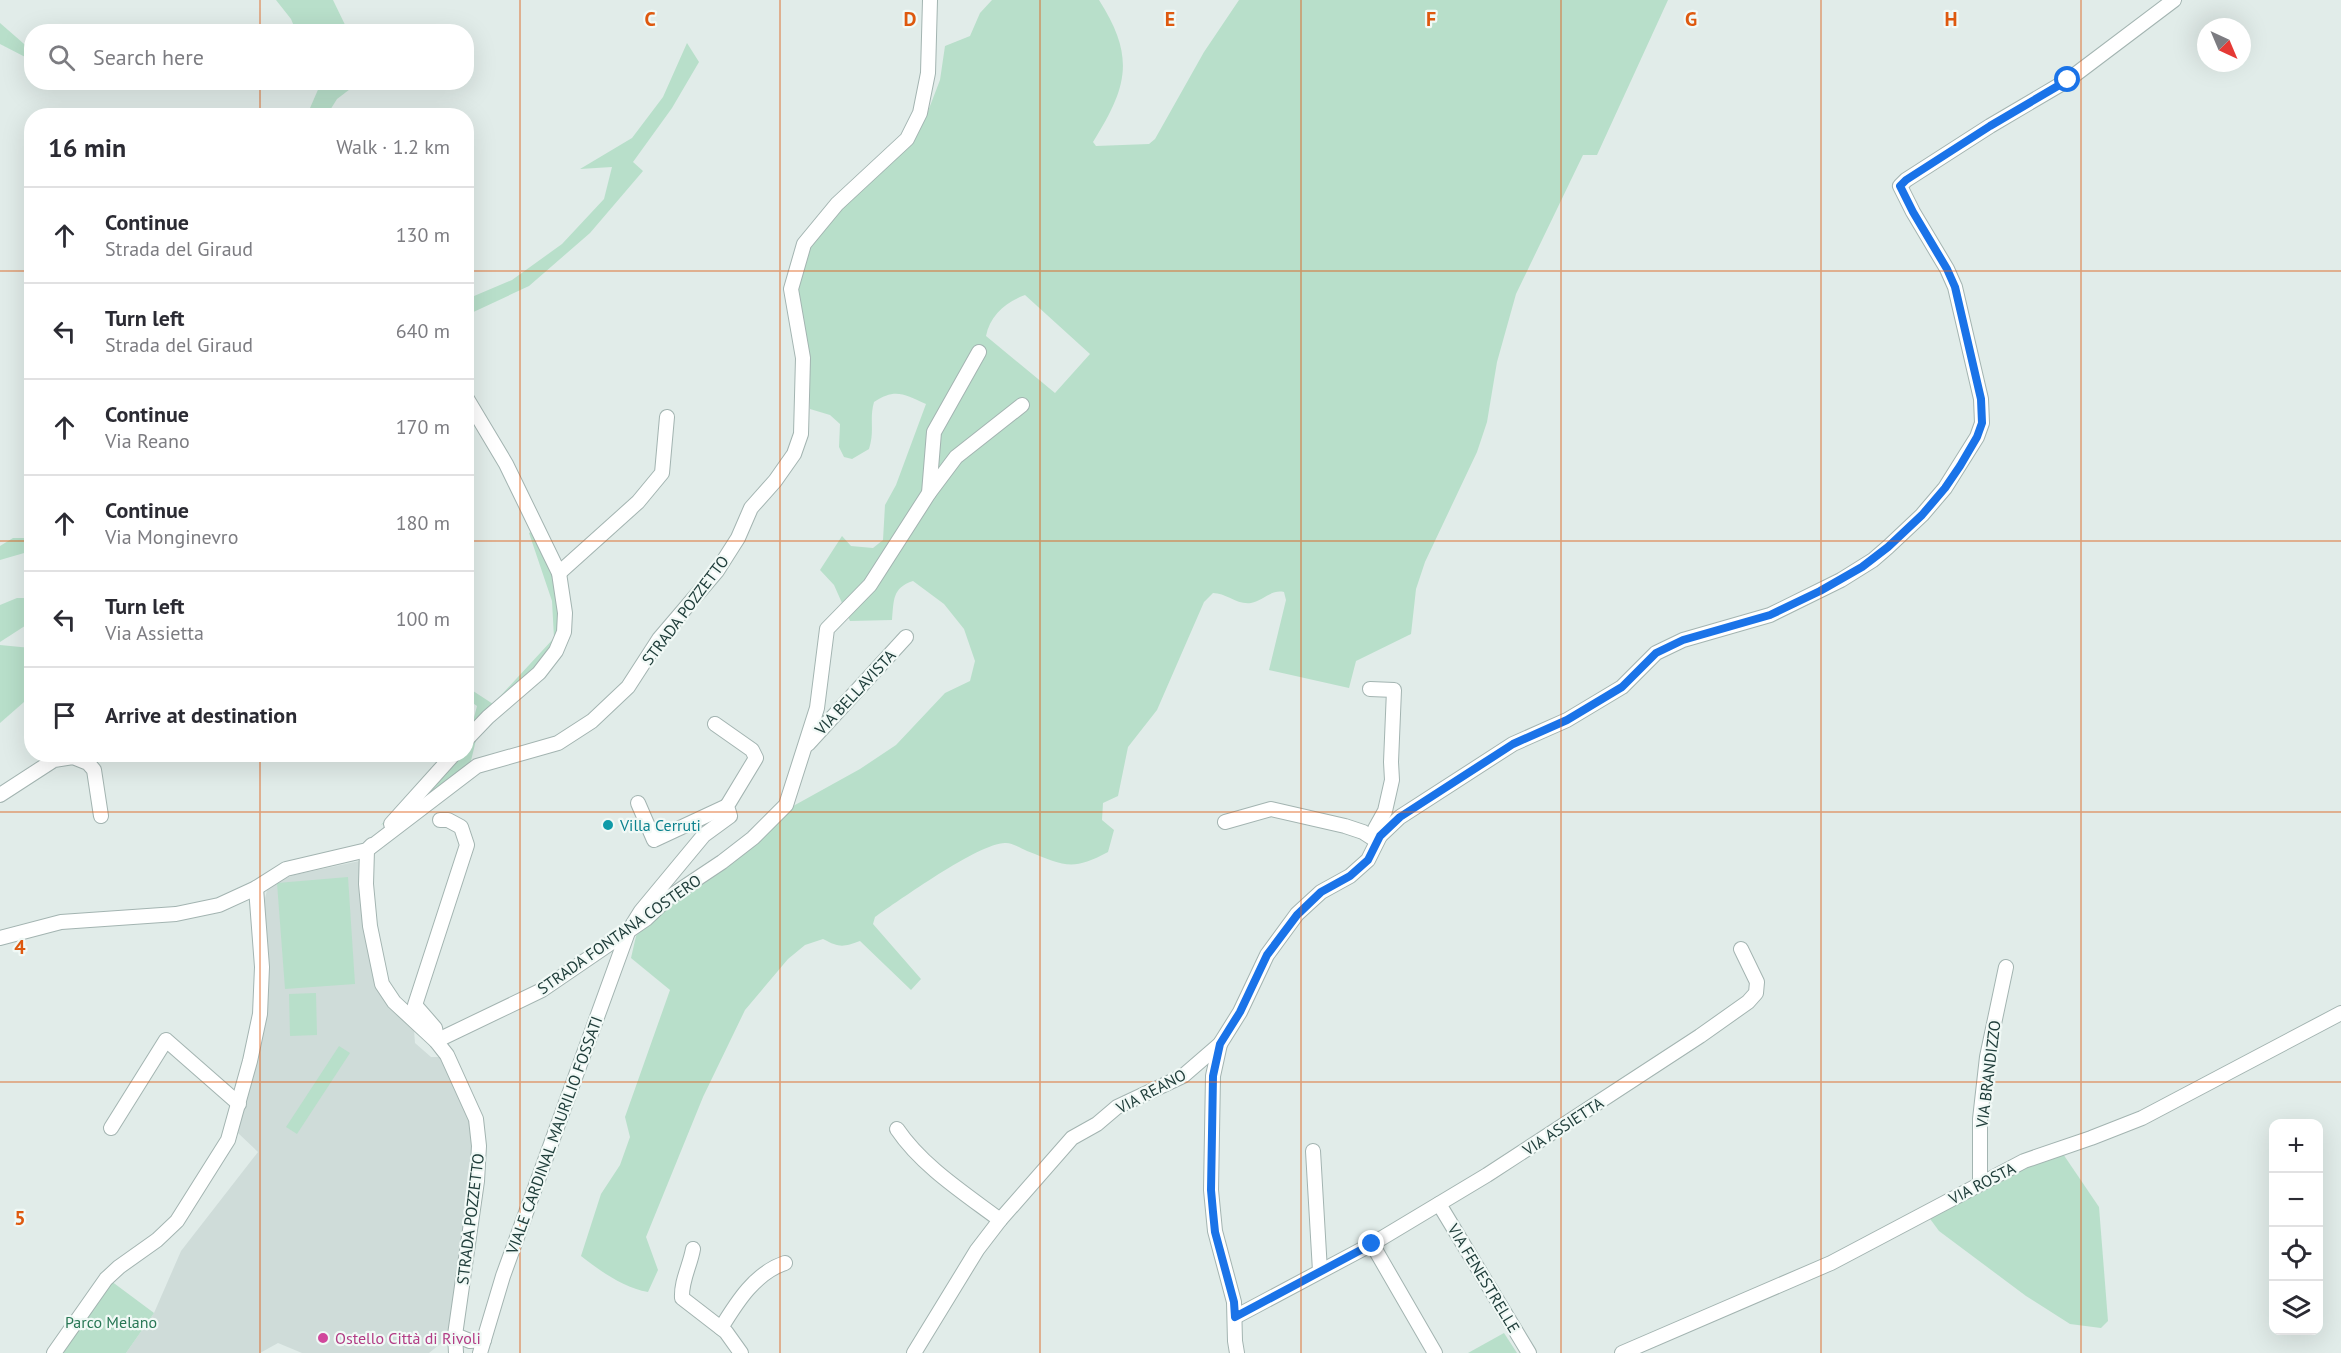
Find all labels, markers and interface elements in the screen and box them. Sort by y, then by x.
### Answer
text: C [644,6,656,32]
text: D [904,6,917,32]
text: E [1165,6,1175,32]
text: F [1426,6,1436,32]
text: G [1685,6,1697,32]
text: H [1944,6,1958,32]
north arrow [2197,18,2251,72]
search box [24,24,474,90]
icon: search [45,41,78,74]
text: Search here [93,43,204,71]
route start [2054,66,2080,92]
text: 16 min [48,131,126,164]
text: Walk · 1.2 km [336,134,450,160]
text: Continue [105,208,189,236]
icon: ahead [48,219,81,252]
text: 130 m [396,222,450,248]
text: Strada del Giraud [105,236,253,262]
text: Turn left [105,304,185,332]
icon: left [48,315,81,348]
text: 640 m [396,318,450,344]
text: Strada del Giraud [105,332,253,358]
text: Continue [105,400,189,428]
icon: ahead [48,411,81,444]
text: 170 m [396,414,450,440]
text: Via Reano [105,428,190,454]
text: Continue [105,496,189,524]
icon: ahead [48,507,81,540]
text: 180 m [396,510,450,536]
text: Via Monginevro [105,524,238,550]
street label: STRADA POZZETTO [637,551,733,669]
text: Turn left [105,592,185,620]
icon: left [48,603,81,636]
text: 100 m [396,606,450,632]
text: Via Assietta [105,620,204,646]
street label: VIA BELLAVISTA [810,645,900,740]
icon: arrive [48,699,81,732]
text: Arrive at destination [105,701,297,729]
place label: Villa Cerruti [619,815,701,835]
marker: Villa Cerruti [601,818,615,832]
street label: STRADA FONTANA COSTERO [533,870,705,998]
text: 4 [14,934,26,960]
street label: VIALE CARDINAL MAURILIO FOSSATI [501,1013,606,1258]
street label: VIA BRANDIZZO [1971,1019,2005,1130]
street label: VIA REANO [1112,1064,1189,1118]
street label: VIA ASSIETTA [1518,1092,1608,1160]
map controls [2269,1119,2323,1335]
button: + [2269,1119,2323,1173]
street label: STRADA POZZETTO [452,1152,488,1286]
street label: VIA ROSTA [1944,1157,2019,1209]
button: − [2269,1173,2323,1227]
text: 5 [14,1205,26,1231]
street label: VIA FENESTRELLE [1443,1219,1524,1336]
button: locate [2269,1227,2323,1281]
route end [1358,1230,1384,1256]
button: layers [2269,1281,2323,1335]
park label: Parco Melano [65,1312,157,1332]
place label: Ostello Città di Rivoli [335,1328,481,1348]
marker: Ostello Città di Rivoli [316,1331,330,1345]

